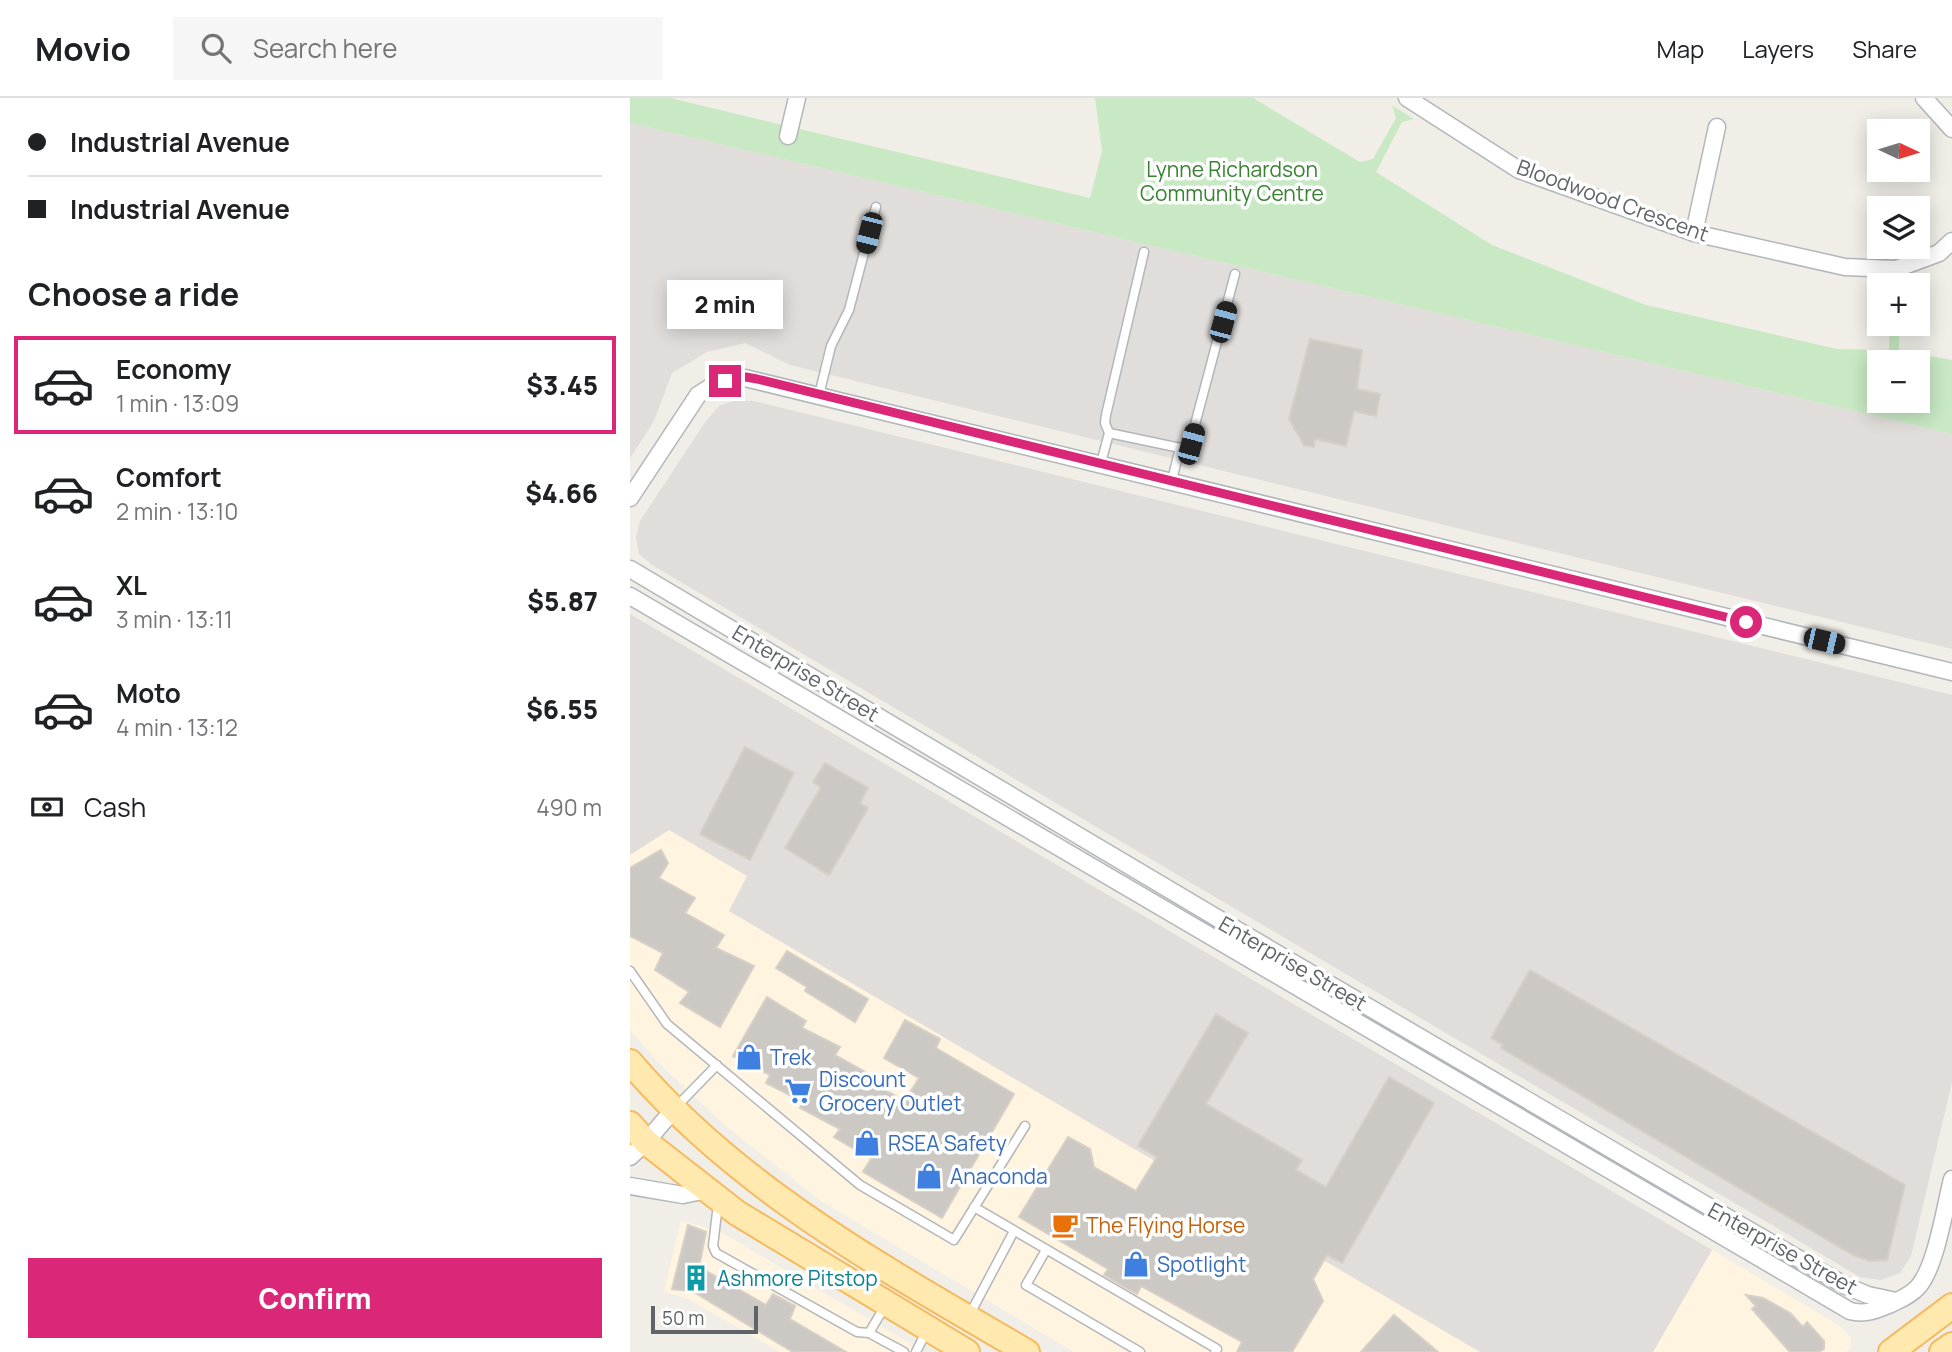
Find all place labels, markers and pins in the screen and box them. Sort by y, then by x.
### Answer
shop icon: Trek [734,1042,764,1072]
place label: Trek [770,1043,812,1071]
place label: Discount Grocery Outlet [819,1065,962,1117]
supermarket icon: Discount Grocery Outlet [783,1076,813,1106]
shop icon: RSEA Safety [852,1128,882,1158]
place label: RSEA Safety [888,1129,1007,1157]
shop icon: Anaconda [914,1161,944,1191]
place label: Anaconda [950,1162,1048,1190]
cafe icon: The Flying Horse [1050,1210,1080,1240]
place label: The Flying Horse [1086,1211,1245,1239]
shop icon: Spotlight [1121,1249,1151,1279]
place label: Spotlight [1157,1250,1246,1278]
building icon: Ashmore Pitstop [681,1263,711,1293]
place label: Ashmore Pitstop [717,1264,878,1292]

